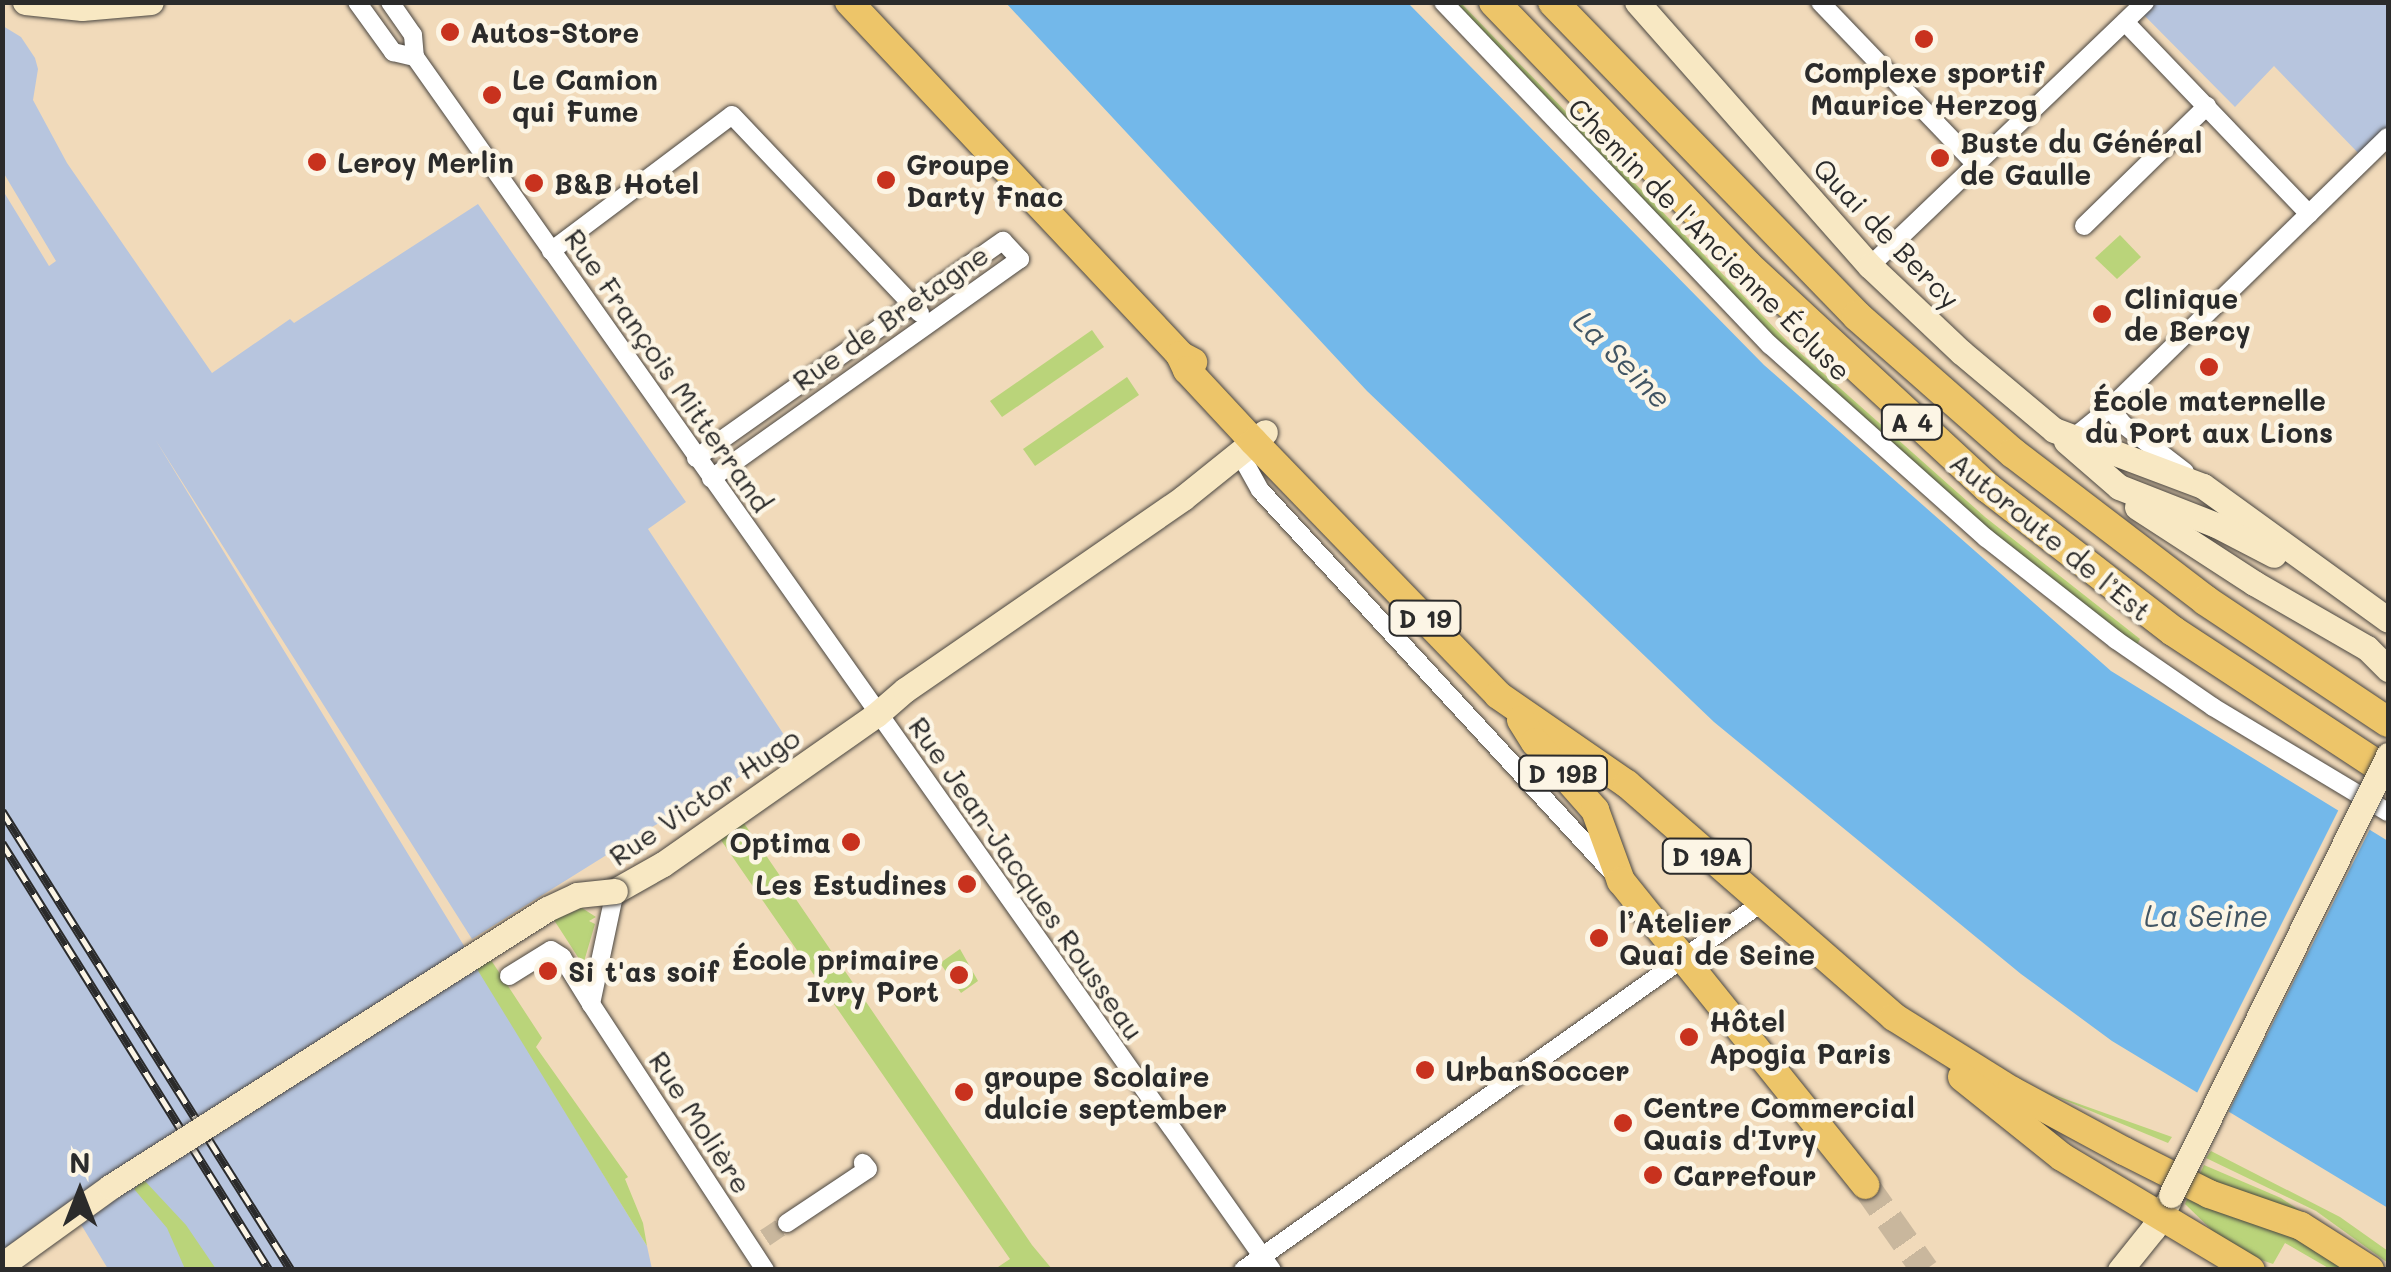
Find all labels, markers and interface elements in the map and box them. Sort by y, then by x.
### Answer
place label: Autos-Store [470,15,639,49]
marker: Autos-Store [439,21,461,43]
marker: Complexe sportif Maurice Herzog [1913,28,1935,50]
place label: Complexe sportif Maurice Herzog [1804,55,2044,121]
place label: Le Camion qui Fume [512,62,658,128]
marker: Le Camion qui Fume [481,84,503,106]
street label: Chemin de l'Ancienne Écluse [1562,91,1858,387]
place label: Buste du Général de Gaulle [1960,125,2202,191]
place label: Leroy Merlin [337,145,514,179]
place label: Groupe Darty Fnac [906,147,1063,213]
marker: Buste du Général de Gaulle [1929,147,1951,169]
marker: Leroy Merlin [306,151,328,173]
street label: Quai de Bercy [1807,151,1967,315]
place label: B&B Hotel [554,166,699,200]
marker: Groupe Darty Fnac [875,169,897,191]
marker: B&B Hotel [523,172,545,194]
street label: Rue François Mitterrand [558,222,780,518]
street label: Rue de Bretagne [786,237,994,397]
place label: Clinique de Bercy [2124,281,2251,347]
marker: Clinique de Bercy [2089,301,2115,327]
water label: La Seine [1566,302,1680,416]
marker: École maternelle du Port aux Lions [2198,356,2220,378]
place label: École maternelle du Port aux Lions [2085,383,2333,449]
road number: A 4 [1880,402,1944,442]
street label: Autoroute de l’Est [1944,445,2158,627]
road number: D 19 [1388,598,1462,638]
street label: Rue Jean-Jacques Rousseau [902,710,1152,1046]
street label: Rue Victor Hugo [602,720,806,872]
road number: D 19B [1518,753,1608,793]
place label: Optima [729,825,831,859]
marker: Optima [840,831,862,853]
road number: D 19A [1660,836,1754,876]
place label: Les Estudines [755,867,947,901]
marker: Les Estudines [956,873,978,895]
water label: La Seine [2144,897,2268,933]
place label: l’Atelier Quai de Seine [1619,905,1815,971]
marker: l’Atelier Quai de Seine [1588,927,1610,949]
place label: École primaire Ivry Port [731,942,939,1008]
place label: Si t'as soif [568,954,719,988]
marker: Si t'as soif [537,960,559,982]
marker: École primaire Ivry Port [948,964,970,986]
place label: Hôtel Apogia Paris [1709,1004,1891,1070]
marker: Hôtel Apogia Paris [1678,1026,1700,1048]
street label: Rue Molière [643,1045,759,1199]
place label: UrbanSoccer [1445,1053,1630,1087]
place label: groupe Scolaire dulcie september [984,1059,1227,1125]
marker: UrbanSoccer [1414,1059,1436,1081]
marker: groupe Scolaire dulcie september [953,1081,975,1103]
place label: Centre Commercial Quais d'Ivry [1643,1090,1915,1156]
marker: Centre Commercial Quais d'Ivry [1612,1112,1634,1134]
north arrow [30,1142,130,1242]
text: N [69,1144,91,1180]
place label: Carrefour [1673,1158,1816,1192]
marker: Carrefour [1642,1164,1664,1186]

